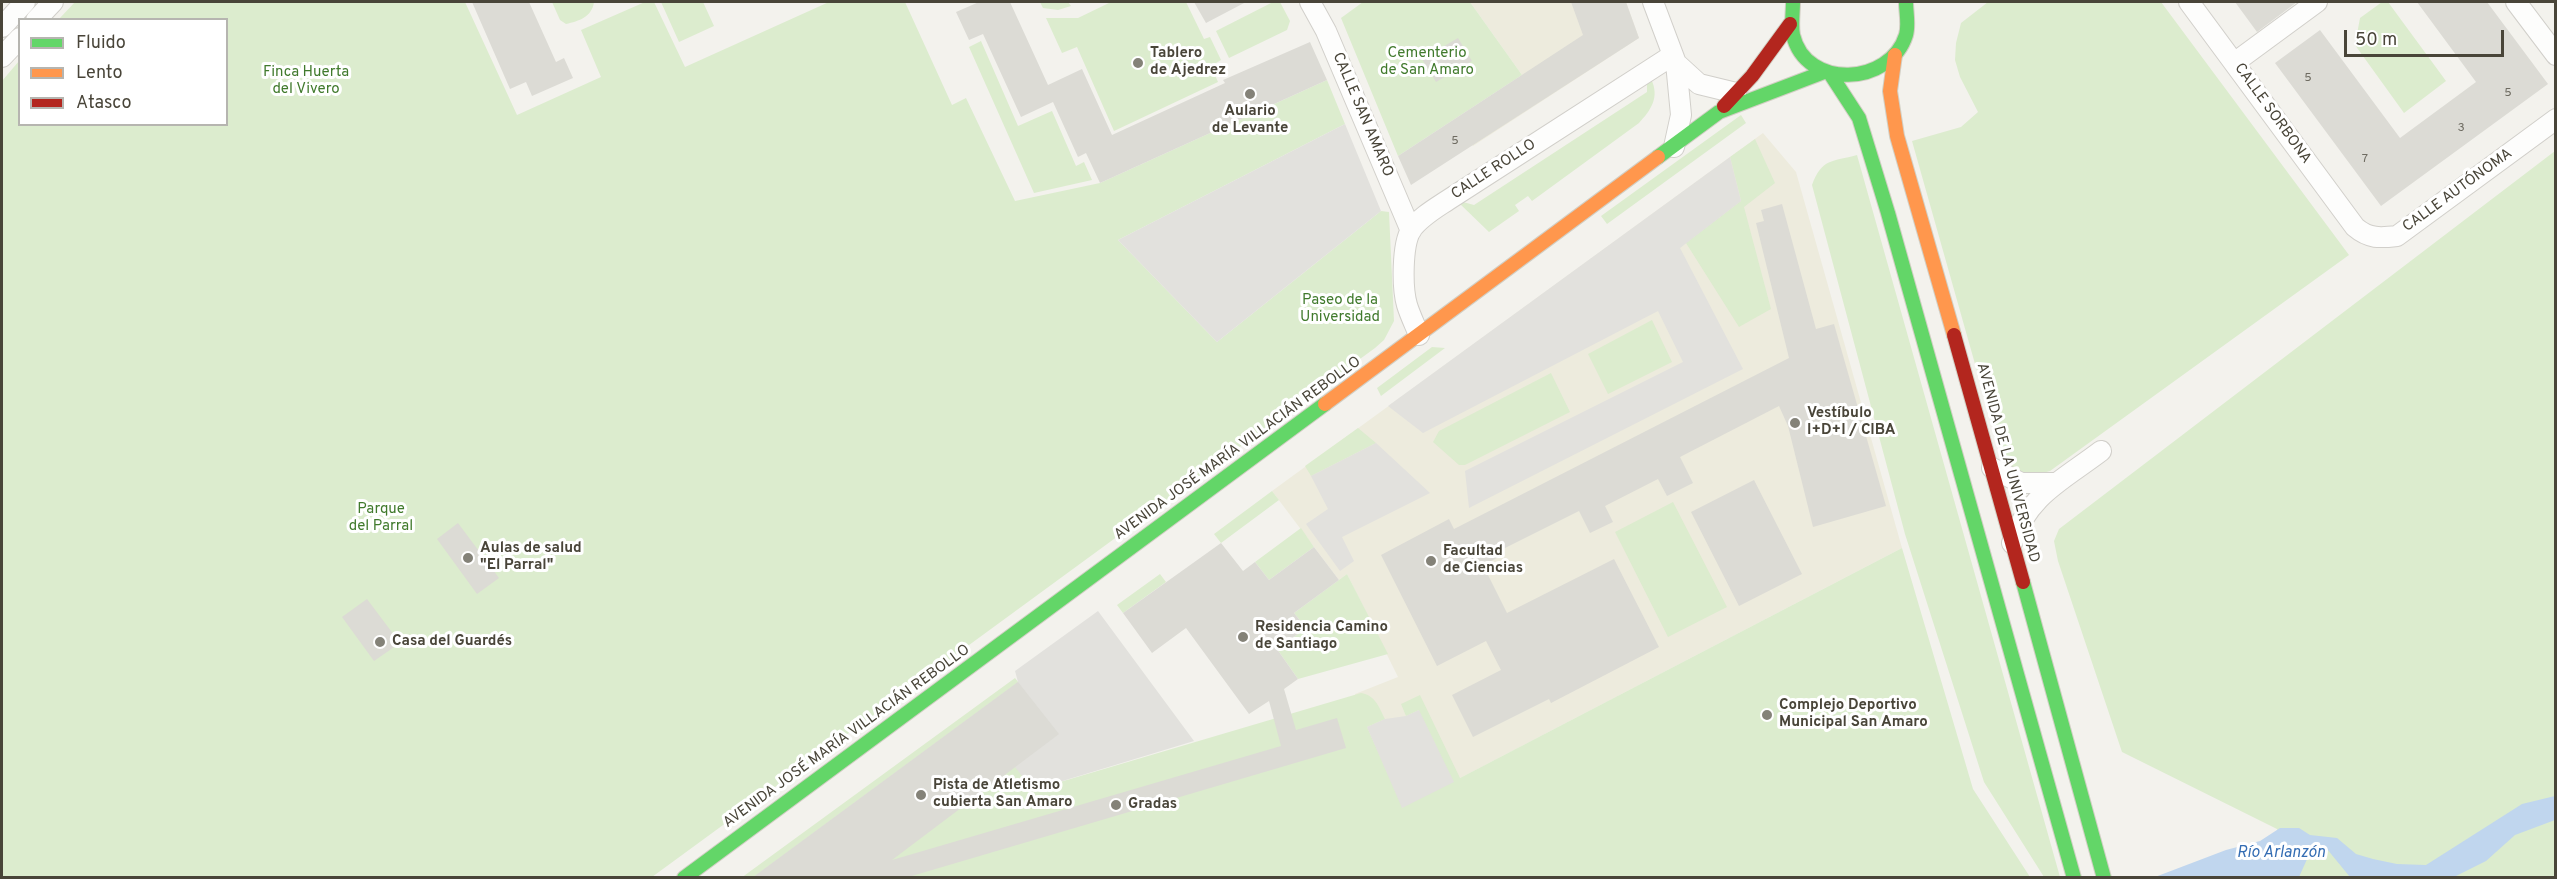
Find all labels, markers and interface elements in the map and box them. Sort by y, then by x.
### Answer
legend [18,18,228,126]
scale bar [2347,18,2508,56]
text: 50 m [2355,29,2397,52]
text: Fluido [76,32,126,55]
place label: Tablero de Ajedrez [1150,45,1226,80]
park label: Cementerio de San Amaro [1380,45,1474,80]
street label: CALLE SAN AMARO [1328,50,1396,180]
marker: Tablero de Ajedrez [1131,56,1145,70]
street label: CALLE SORBONA [2230,60,2314,168]
text: Lento [76,62,122,85]
park label: Finca Huerta del Vivero [263,64,349,99]
house number: 5 [2304,72,2312,86]
marker: Aulario de Levante [1243,87,1257,101]
house number: 5 [2504,87,2512,101]
text: Atasco [76,92,132,115]
place label: Aulario de Levante [1212,103,1288,138]
house number: 3 [2457,122,2465,136]
house number: 5 [1451,135,1459,149]
street label: CALLE ROLLO [1448,136,1540,204]
street label: CALLE AUTÓNOMA [2400,145,2516,237]
house number: 7 [2362,153,2368,167]
park label: Paseo de la Universidad [1300,292,1380,327]
street label: AVENIDA JOSÉ MARÍA VILLACIÁN REBOLLO [1111,353,1365,545]
street label: AVENIDA DE LA UNIVERSIDAD [1972,361,2042,565]
place label: Vestíbulo I+D+I / CIBA [1807,405,1896,440]
marker: Vestíbulo I+D+I / CIBA [1788,416,1802,430]
park label: Parque del Parral [349,501,413,536]
place label: Aulas de salud "El Parral" [480,540,582,575]
place label: Facultad de Ciencias [1443,543,1523,578]
marker: Aulas de salud "El Parral" [461,551,475,565]
marker: Facultad de Ciencias [1424,554,1438,568]
place label: Residencia Camino de Santiago [1255,619,1388,654]
marker: Residencia Camino de Santiago [1236,630,1250,644]
place label: Casa del Guardés [392,633,512,651]
marker: Casa del Guardés [373,635,387,649]
street label: AVENIDA JOSÉ MARÍA VILLACIÁN REBOLLO [720,641,974,833]
place label: Complejo Deportivo Municipal San Amaro [1779,697,1928,732]
marker: Complejo Deportivo Municipal San Amaro [1760,708,1774,722]
place label: Pista de Atletismo cubierta San Amaro [933,777,1072,812]
marker: Pista de Atletismo cubierta San Amaro [914,788,928,802]
place label: Gradas [1128,796,1177,814]
marker: Gradas [1109,798,1123,812]
water label: Río Arlanzón [2237,844,2325,864]

